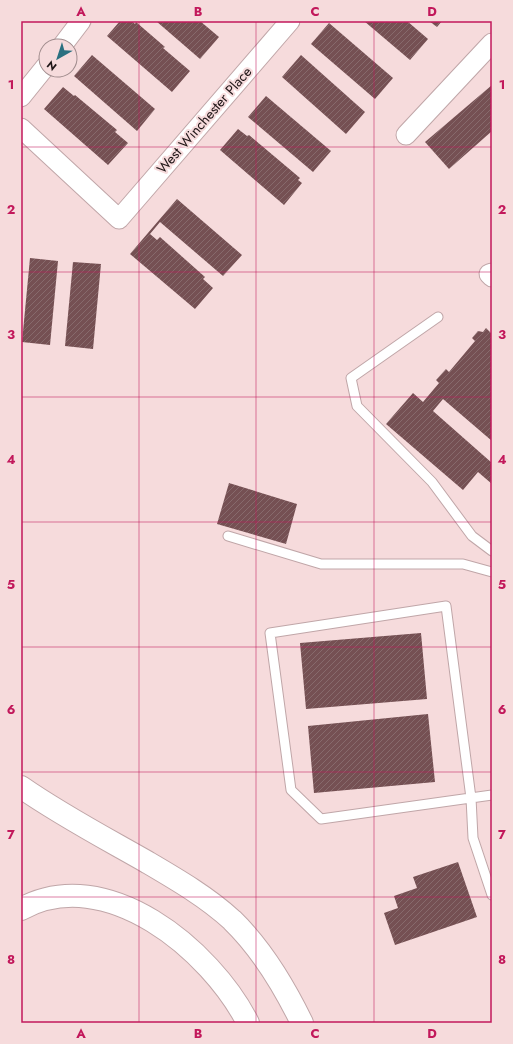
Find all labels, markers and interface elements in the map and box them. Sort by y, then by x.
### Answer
text: A [75,2,86,21]
text: B [194,2,203,21]
text: C [310,2,320,21]
text: D [427,2,437,21]
north arrow [38,38,78,78]
text: N [43,57,60,75]
street label: West Winchester Place [152,62,256,178]
text: 1 [8,75,14,94]
text: 1 [499,75,505,94]
text: 2 [7,200,15,219]
text: 2 [498,200,506,219]
text: 3 [7,325,15,344]
text: 3 [498,325,506,344]
text: 4 [6,450,16,469]
text: 4 [497,450,507,469]
text: 5 [7,575,15,594]
text: 5 [498,575,506,594]
text: 6 [7,700,16,719]
text: 6 [498,700,507,719]
text: 7 [7,825,15,844]
text: 7 [498,825,506,844]
text: 8 [7,950,15,969]
text: 8 [498,950,506,969]
text: A [75,1024,86,1043]
text: B [194,1024,203,1043]
text: C [310,1024,320,1043]
text: D [427,1024,437,1043]

